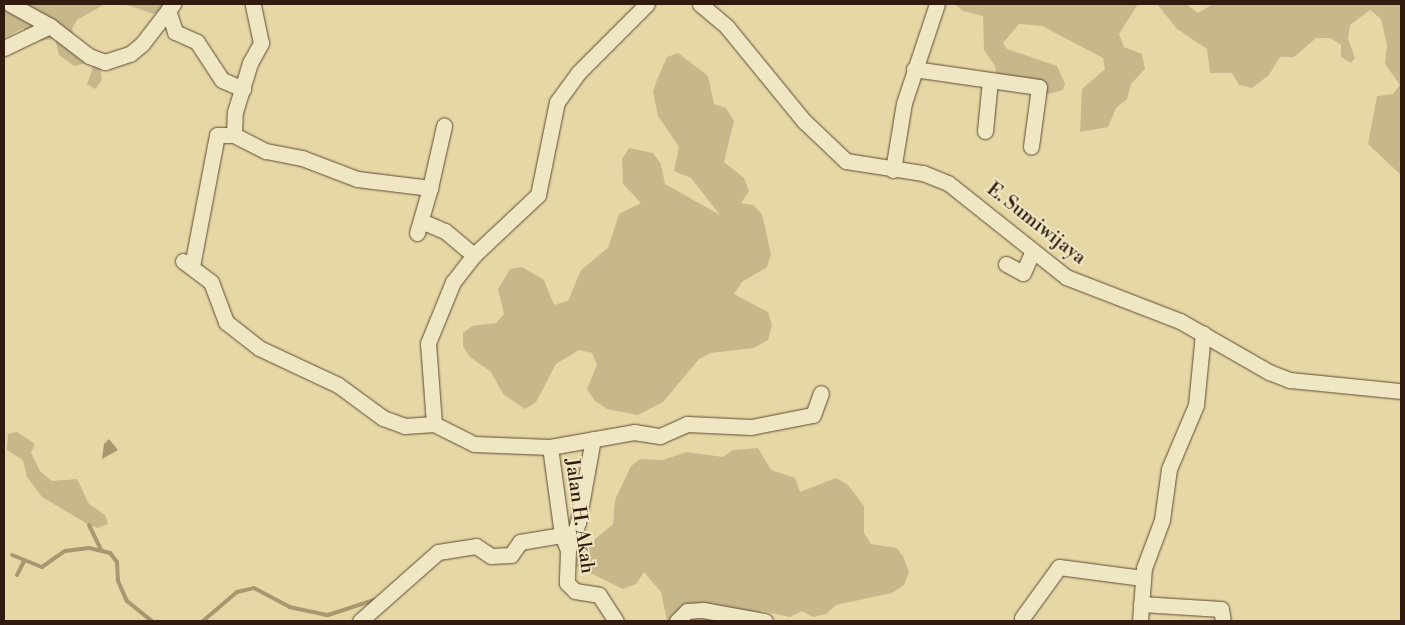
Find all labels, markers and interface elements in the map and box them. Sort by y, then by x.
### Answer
street label: E. Sumiwijaya [982,178,1090,270]
street label: Jalan H. Akah [560,457,598,575]

